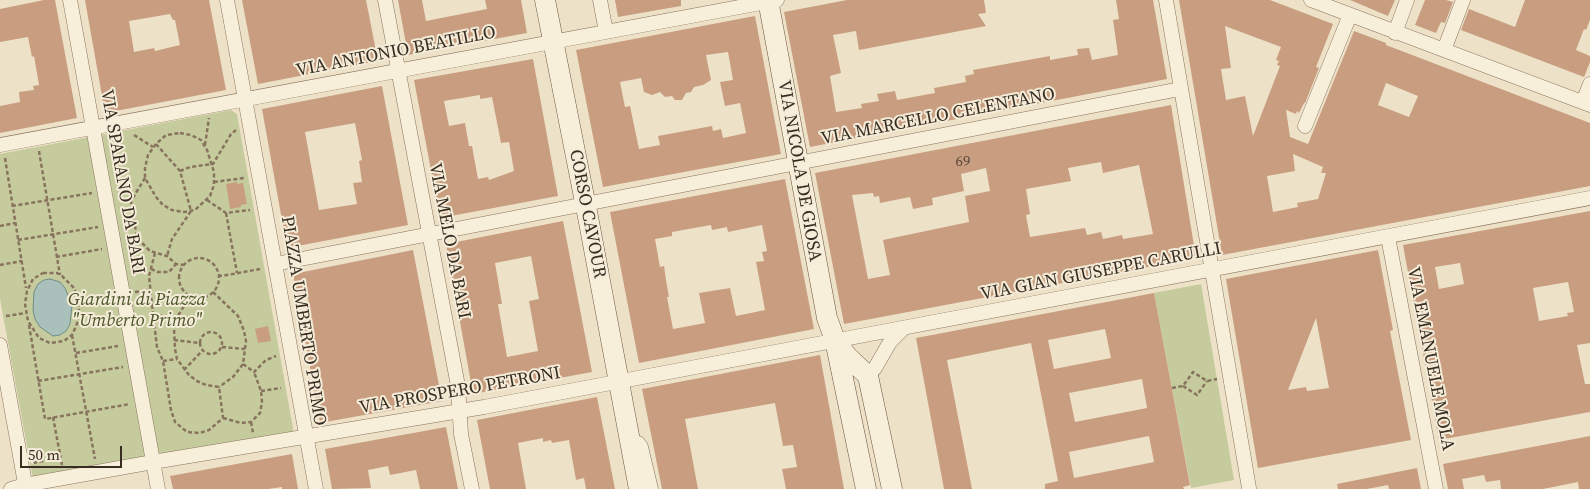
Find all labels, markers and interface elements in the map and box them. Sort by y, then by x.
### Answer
street label: VIA ANTONIO BEATILLO [294,22,498,82]
street label: VIA NICOLA DE GIOSA [772,79,826,263]
street label: VIA MARCELLO CELENTANO [819,84,1057,150]
street label: VIA SPARANO DA BARI [95,88,149,276]
street label: CORSO CAVOUR [564,148,610,280]
house number: 69 [956,153,970,171]
street label: VIA MELO DA BARI [423,161,475,321]
street label: PIAZZA UMBERTO PRIMO [276,215,330,427]
street label: VIA GIAN GIUSEPPE CARULLI [979,238,1223,306]
street label: VIA EMANUELE MOLA [1402,265,1458,453]
park label: Giardini di Piazza "Umberto Primo" [68,289,206,332]
street label: VIA PROSPERO PETRONI [358,363,562,419]
scale bar [22,436,125,468]
text: 50 m [28,444,60,465]

